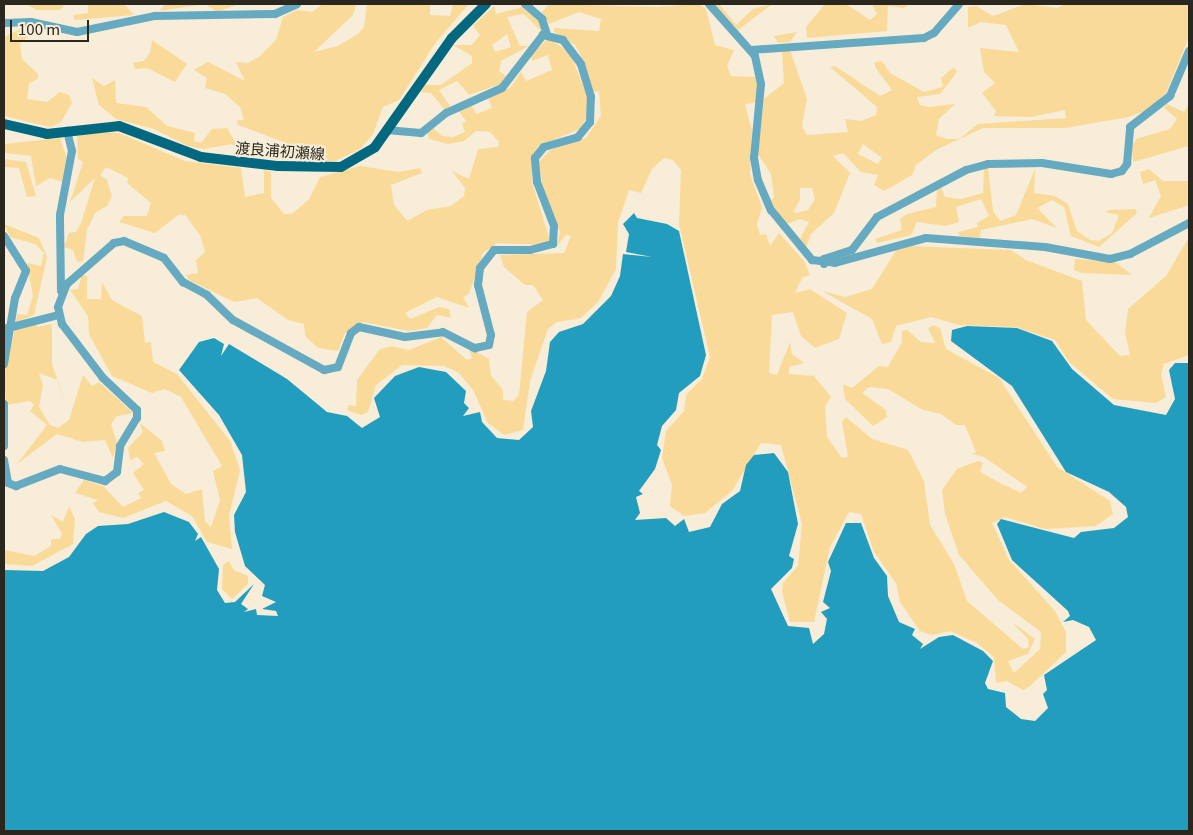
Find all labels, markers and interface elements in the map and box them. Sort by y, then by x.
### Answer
scale bar [12,10,91,42]
text: 100 m [18,18,60,39]
street label: 渡良浦初瀬線 [234,138,326,162]

